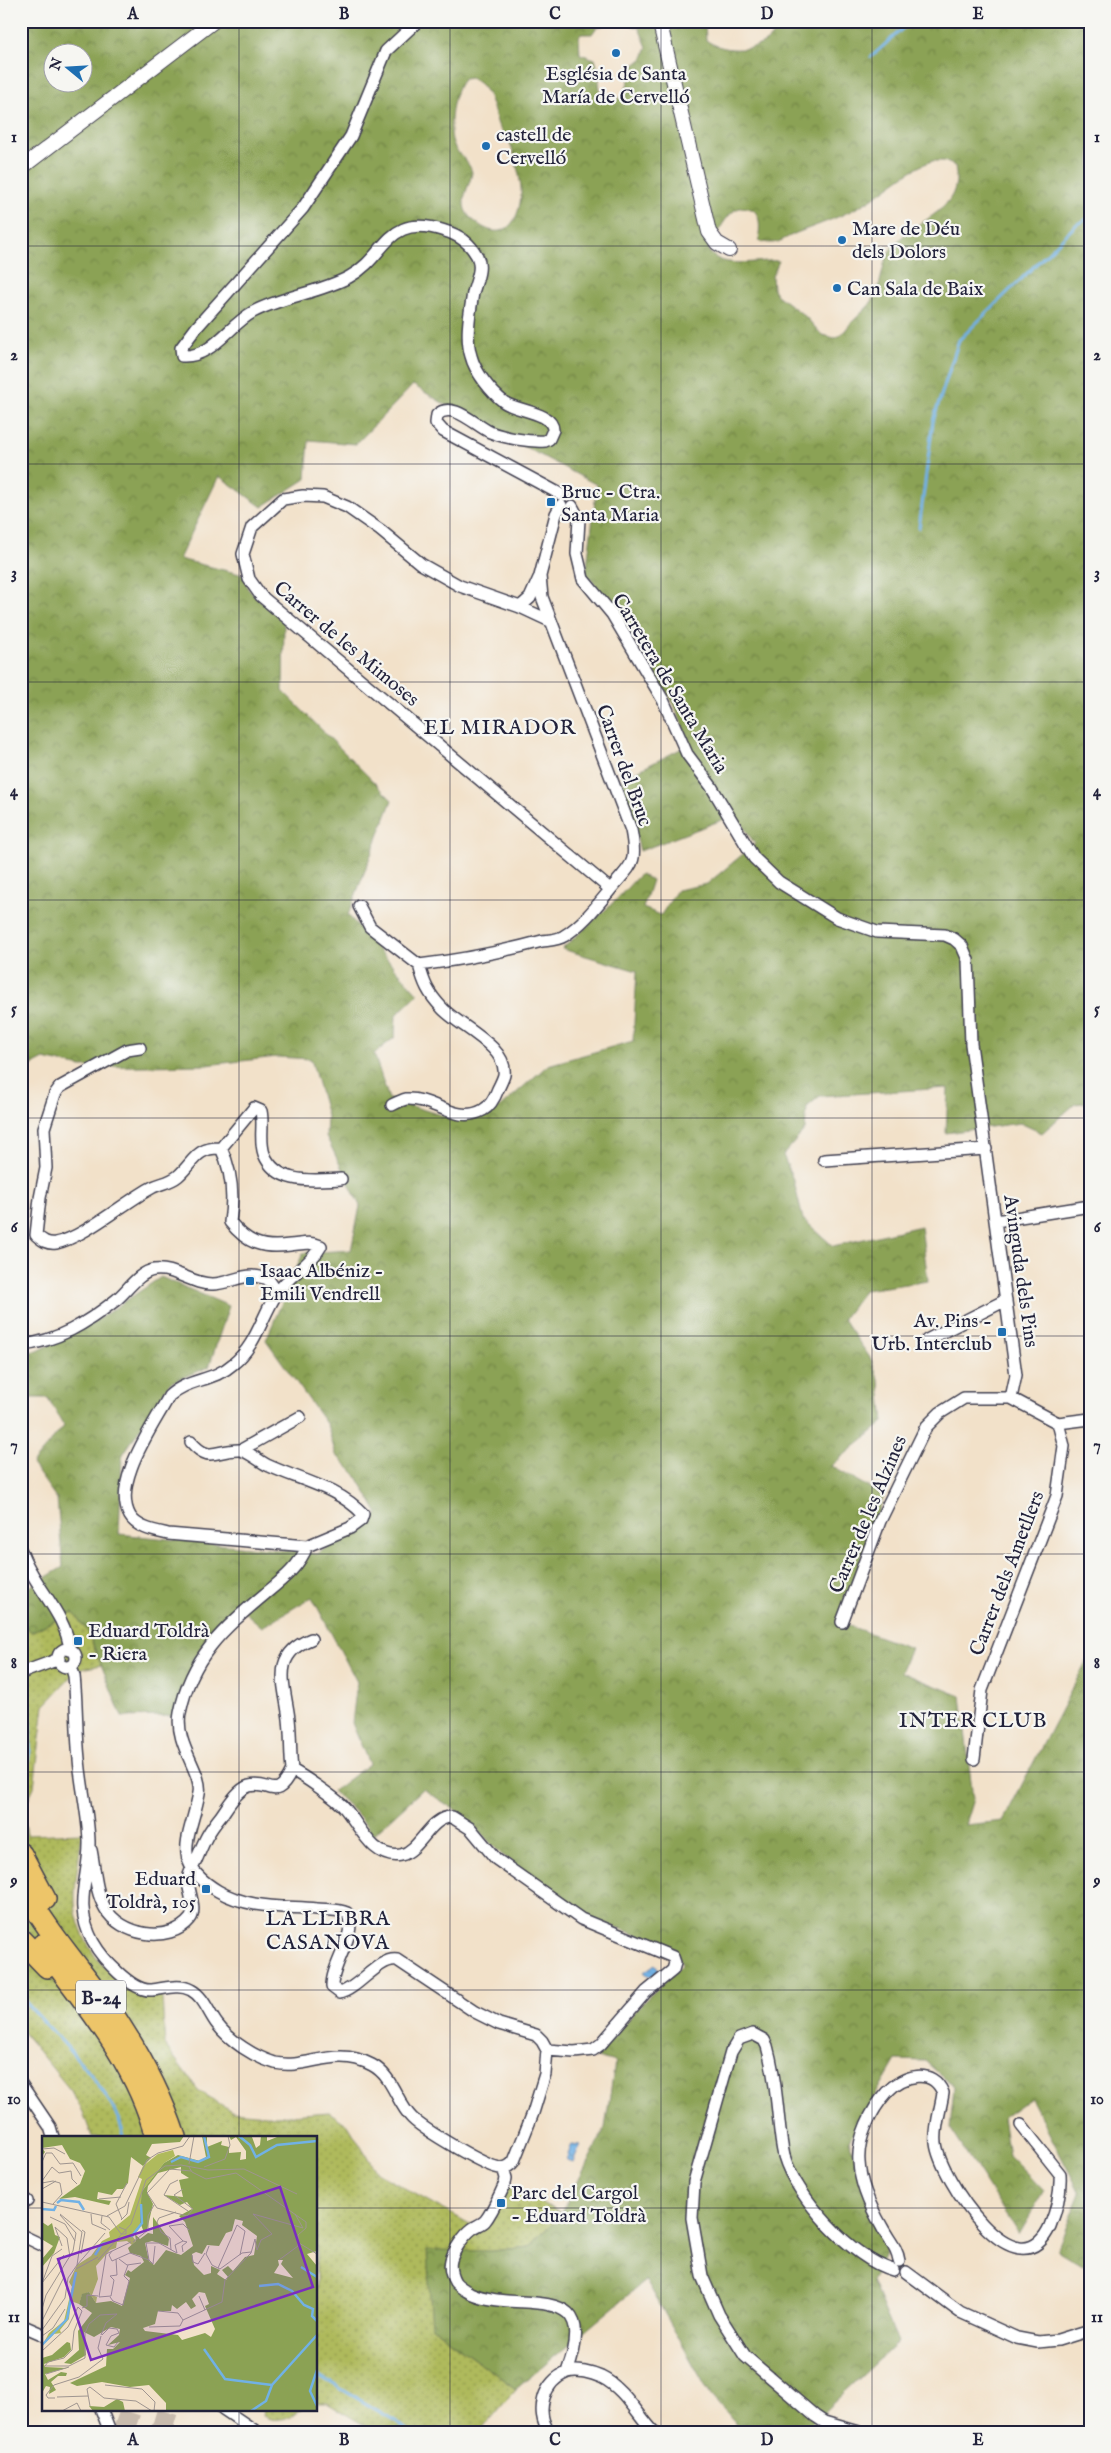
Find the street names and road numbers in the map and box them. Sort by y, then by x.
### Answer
street label: Carrer de les Mimoses [268,576,424,712]
street label: Carretera de Santa Maria [606,589,734,779]
street label: Carrer del Bruc [590,701,657,830]
street label: Avinguda dels Pins [997,1192,1044,1349]
street label: Carrer de les Alzines [824,1432,913,1597]
street label: Carrer dels Ametllers [964,1488,1050,1660]
road number: B-24 [76,1980,126,2014]

